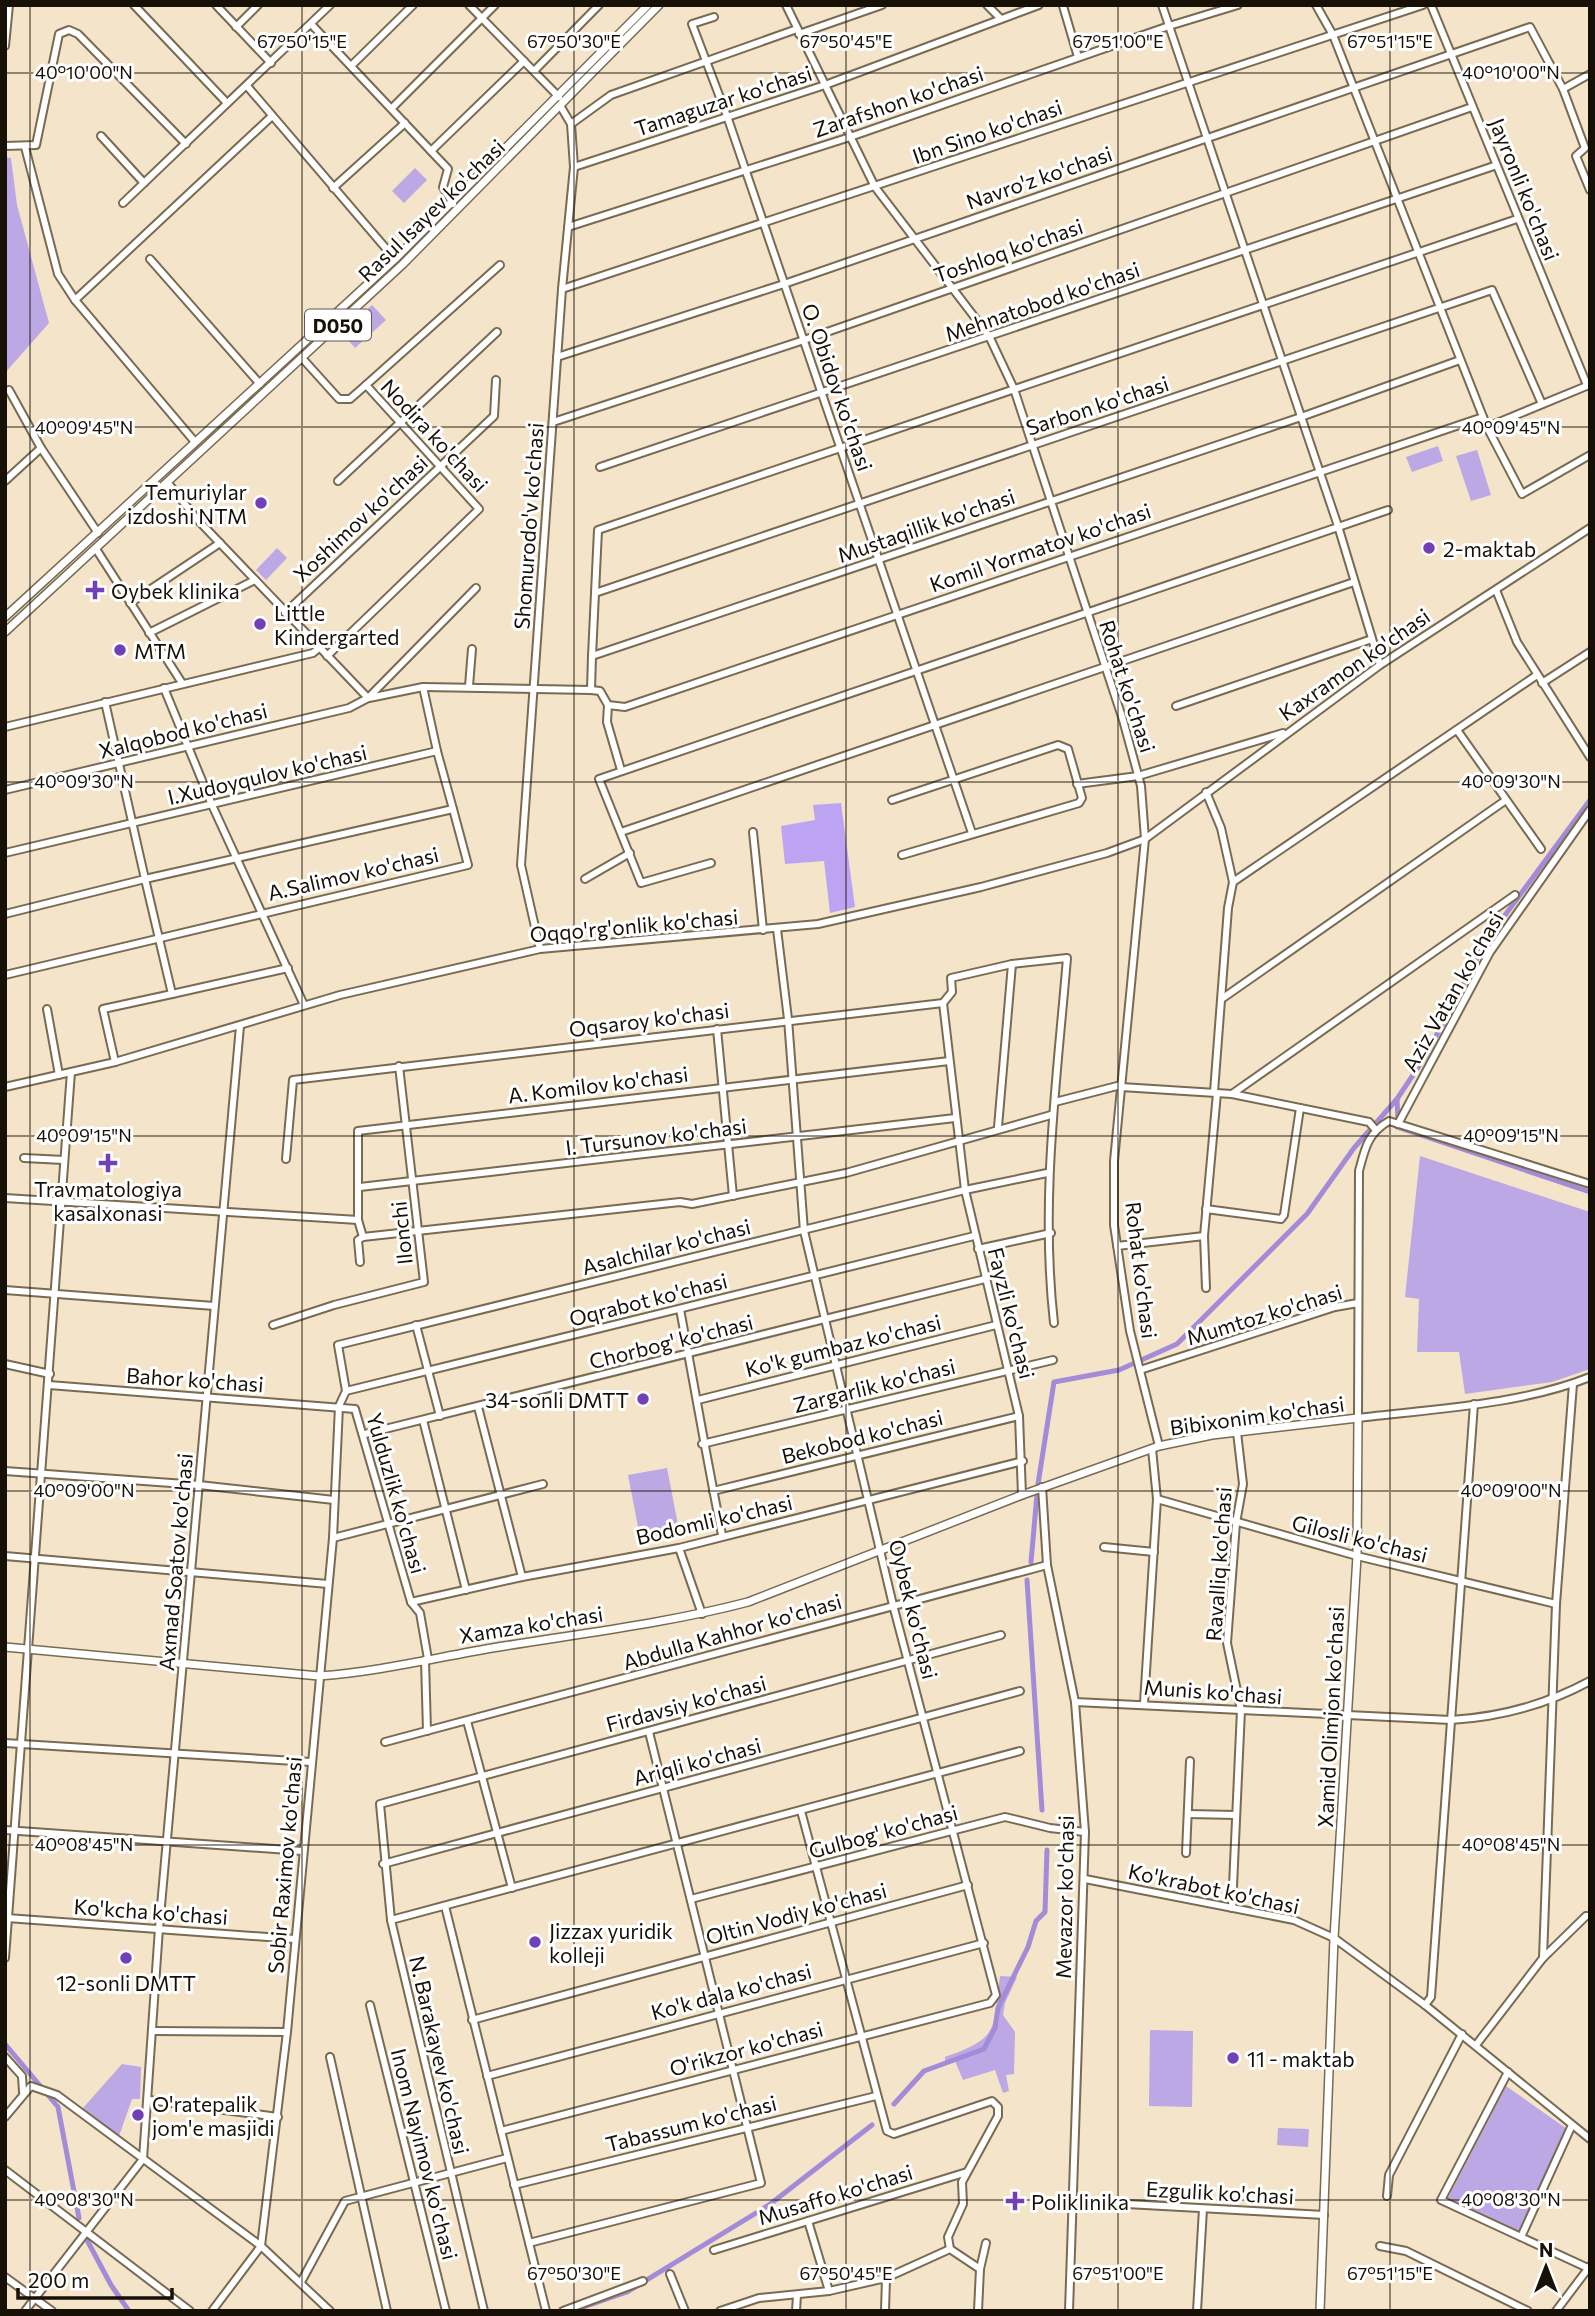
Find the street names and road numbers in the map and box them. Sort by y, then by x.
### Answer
street label: Tamaguzar ko'chasi [631,60,815,140]
street label: Zarafshon ko'chasi [810,60,986,142]
street label: Ibn Sino ko'chasi [909,94,1065,168]
street label: Jayronli ko'chasi [1485,114,1565,264]
street label: Rasul Isayev ko'chasi [353,134,509,286]
street label: Navro'z ko'chasi [963,140,1115,214]
street label: Toshloq ko'chasi [930,213,1086,287]
street label: Mehnatobod ko'chasi [941,256,1143,346]
street label: O. Obidov ko'chasi [798,300,878,474]
road number: D050 [305,310,371,340]
street label: Sarbon ko'chasi [1022,370,1172,440]
street label: Nodira ko'chasi [376,373,494,497]
street label: Shomurodo'v ko'chasi [508,422,548,630]
street label: Xoshimov ko'chasi [288,449,432,587]
street label: Mustaqillik ko'chasi [834,483,1018,567]
street label: Komil Yormatov ko'chasi [926,497,1154,597]
street label: Kaxramon ko'chasi [1274,603,1434,725]
street label: Rohat ko'chasi [1095,617,1161,755]
street label: Xalqobod ko'chasi [96,697,270,763]
street label: I.Xudoyqulov ko'chasi [165,739,369,809]
street label: A.Salimov ko'chasi [265,841,441,905]
street label: Oqqo'rg'onlik ko'chasi [529,903,739,947]
street label: Aziz Vatan ko'chasi [1396,906,1508,1076]
street label: Oqsaroy ko'chasi [568,997,730,1041]
street label: A. Komilov ko'chasi [506,1061,690,1107]
street label: I. Tursunov ko'chasi [564,1112,748,1160]
street label: Ilonchi [385,1200,417,1266]
street label: Rohat ko'chasi [1121,1200,1163,1340]
street label: Asalchilar ko'chasi [579,1213,753,1279]
street label: Fayzli ko'chasi [984,1245,1040,1381]
street label: Oqrabot ko'chasi [566,1267,730,1331]
street label: Mumtoz ko'chasi [1183,1278,1345,1350]
street label: Chorbog' ko'chasi [586,1309,756,1373]
street label: Ko'k gumbaz ko'chasi [743,1309,943,1381]
street label: Zargarlik ko'chasi [790,1353,958,1417]
street label: Bahor ko'chasi [126,1362,264,1396]
street label: Bibixonim ko'chasi [1168,1390,1346,1440]
street label: Bekobod ko'chasi [779,1404,945,1468]
street label: Yulduzlik ko'chasi [362,1410,432,1576]
street label: Axmad Soatov ko'chasi [153,1452,197,1672]
street label: Ravalliq ko'chasi [1200,1486,1236,1642]
street label: Bodomli ko'chasi [633,1489,795,1549]
street label: Gilosli ko'chasi [1290,1509,1430,1567]
street label: Oybek ko'chasi [885,1537,943,1681]
street label: Abdulla Kahhor ko'chasi [620,1588,844,1674]
street label: Xamza ko'chasi [457,1600,605,1648]
street label: Xamid Olimjon ko'chasi [1312,1606,1348,1828]
street label: Firdavsiy ko'chasi [603,1670,769,1736]
street label: Munis ko'chasi [1143,1674,1283,1708]
street label: Ariqli ko'chasi [630,1732,764,1790]
street label: Sobir Raximov ko'chasi [262,1755,306,1975]
street label: Gulbog' ko'chasi [806,1799,960,1863]
street label: Mevazor ko'chasi [1050,1815,1078,1979]
street label: Ko'krabot ko'chasi [1126,1858,1302,1918]
street label: Oltin Vodiy ko'chasi [703,1877,889,1949]
street label: Ko'kcha ko'chasi [73,1893,229,1929]
street label: N. Barakayev ko'chasi [405,1953,475,2157]
street label: Ko'k dala ko'chasi [648,1958,814,2024]
street label: O'rikzor ko'chasi [666,2015,826,2081]
street label: Inom Nayimov ko'chasi [387,2046,463,2262]
street label: Tabassum ko'chasi [603,2090,779,2156]
street label: Musaffo ko'chasi [755,2159,915,2229]
street label: Ezgulik ko'chasi [1145,2176,1295,2208]

